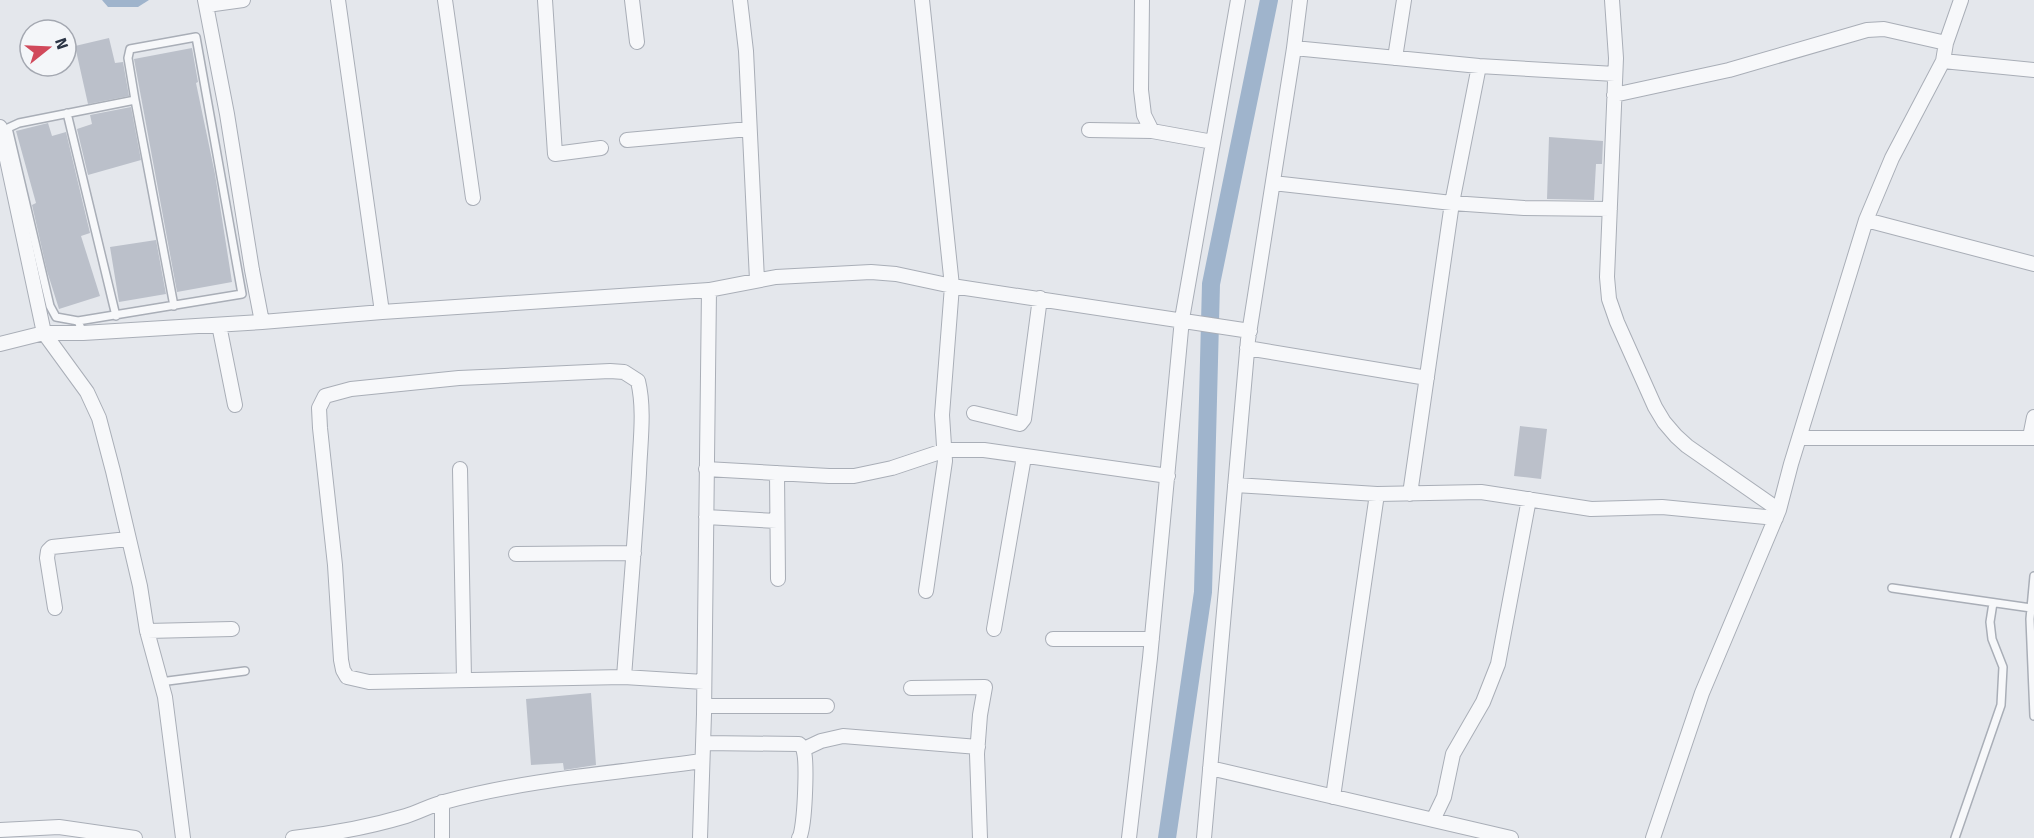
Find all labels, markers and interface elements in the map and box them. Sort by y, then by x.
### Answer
north arrow [18,18,78,78]
text: N [50,35,73,52]

